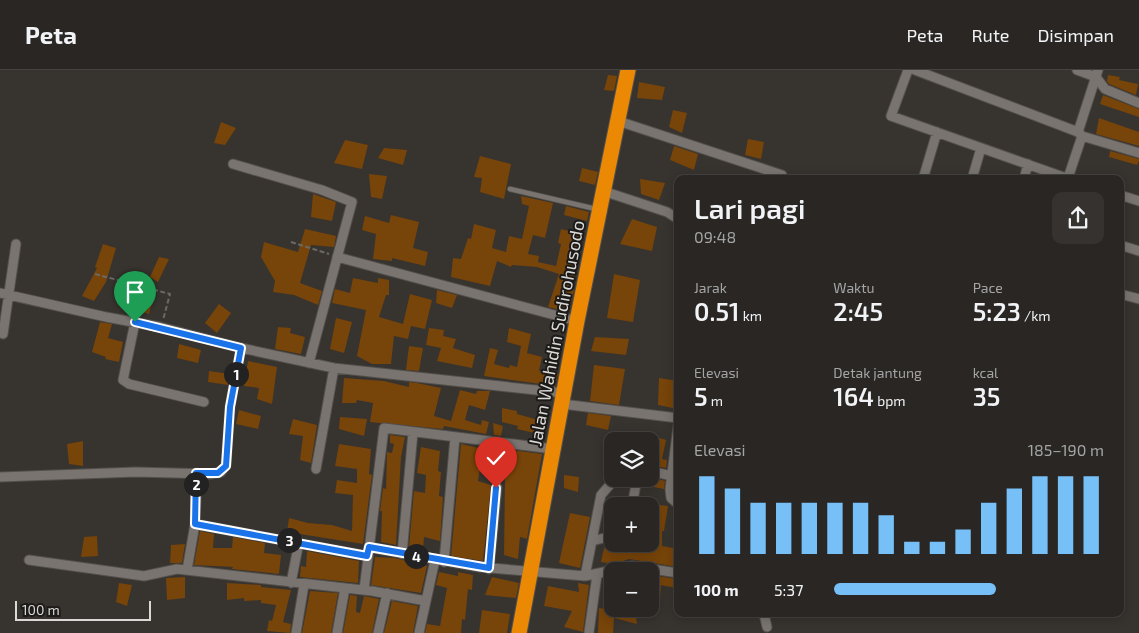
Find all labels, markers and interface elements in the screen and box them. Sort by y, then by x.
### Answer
text: Peta [25,20,77,49]
text: Peta [907,24,944,46]
text: Rute [972,24,1009,46]
text: Disimpan [1037,24,1114,46]
text: Lari pagi [694,191,805,225]
button: share [1052,192,1104,244]
street label: Jalan Wahidin Sudirohusodo [523,218,589,448]
text: 09:48 [694,227,736,246]
pin [114,271,156,322]
icon: arrive [121,278,149,306]
text: Jarak [694,279,727,296]
text: Waktu [833,279,875,296]
text: Pace [973,279,1003,296]
text: 0.51 [694,296,740,326]
text: 2:45 [833,296,883,326]
text: 5:23 [973,296,1021,326]
text: km [740,307,762,324]
text: /km [1021,307,1051,324]
pin: 1 [224,362,248,386]
text: Elevasi [694,364,739,381]
text: Detak jantung [833,364,922,381]
text: kcal [973,364,998,381]
text: 1 [233,366,240,383]
text: 5 [694,381,708,411]
text: 164 [833,381,874,411]
text: 35 [973,381,1000,411]
text: m [708,392,723,409]
text: bpm [874,392,906,409]
map controls [604,432,659,617]
button: layers [604,432,659,487]
pin [475,437,517,488]
text: Elevasi [694,440,746,459]
text: 185–190 m [1028,440,1104,459]
icon: check [482,444,510,472]
pin: 2 [184,472,208,496]
text: 2 [192,476,201,493]
button: + [604,497,659,552]
pin: 3 [276,528,302,552]
text: 3 [286,532,293,549]
pin: 4 [404,544,428,568]
text: 4 [412,548,421,565]
button: − [604,562,659,617]
text: 100 m [694,580,739,599]
text: 5:37 [774,580,803,599]
scale bar [15,598,151,621]
text: 100 m [22,601,60,618]

